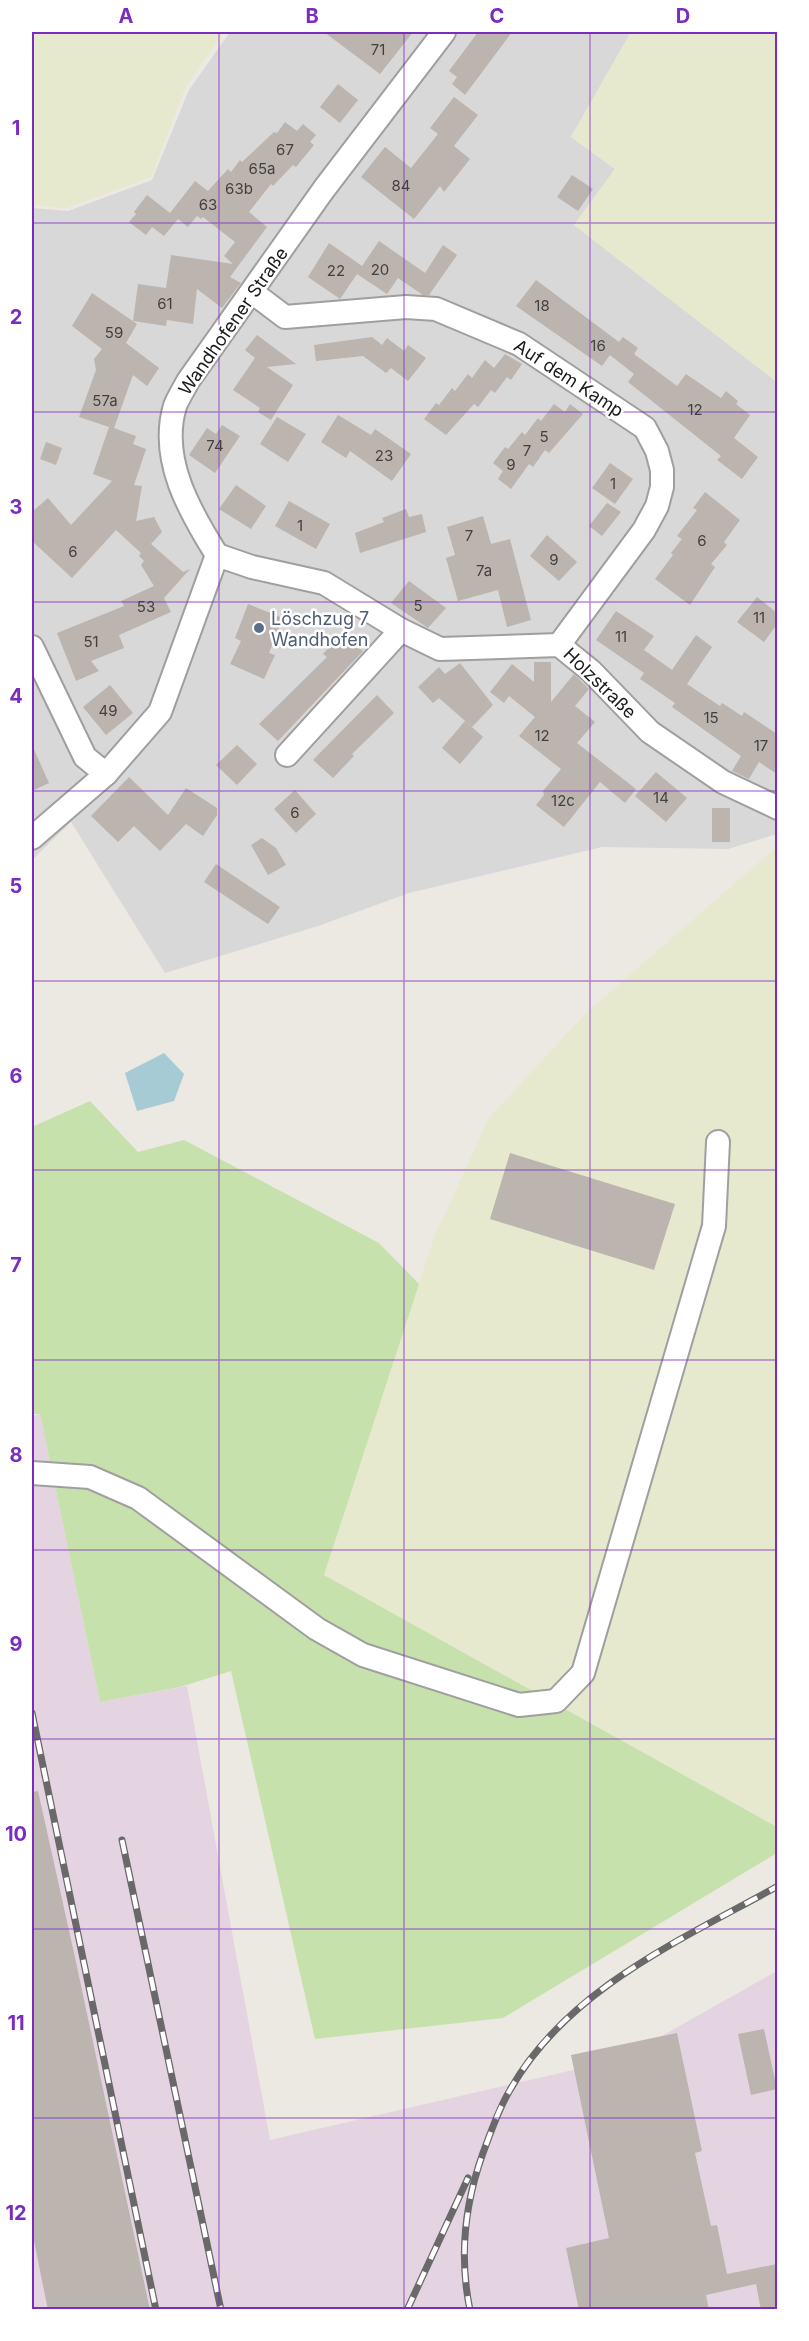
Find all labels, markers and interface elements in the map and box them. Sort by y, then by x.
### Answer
text: A [119,4,134,28]
text: B [305,4,319,28]
text: C [490,4,504,28]
text: D [676,4,690,28]
house number: 71 [371,40,385,59]
text: 1 [12,116,20,140]
house number: 67 [276,140,294,159]
house number: 65a [249,159,275,178]
house number: 84 [392,176,410,195]
house number: 63b [225,179,253,198]
house number: 63 [199,195,217,214]
street label: Wandhofener Straße [174,243,292,399]
house number: 20 [371,260,389,279]
house number: 22 [327,261,345,280]
house number: 61 [157,294,173,313]
house number: 18 [534,296,550,315]
text: 2 [10,305,22,329]
house number: 59 [105,323,123,342]
street label: Auf dem Kamp [510,335,628,421]
house number: 16 [590,336,606,355]
house number: 57a [92,391,118,410]
house number: 12 [687,400,703,419]
house number: 5 [539,427,549,446]
house number: 74 [206,436,224,455]
house number: 7 [523,441,531,460]
house number: 23 [375,446,393,465]
house number: 9 [506,455,516,474]
house number: 1 [610,474,616,493]
text: 3 [10,495,22,519]
house number: 1 [297,516,303,535]
house number: 7 [465,526,473,545]
house number: 6 [697,531,707,550]
house number: 6 [68,542,78,561]
house number: 9 [549,550,559,569]
house number: 7a [476,561,492,580]
house number: 5 [413,596,423,615]
house number: 53 [137,597,155,616]
place label: Löschzug 7 Wandhofen [271,608,369,650]
house number: 11 [753,608,765,627]
marker: Löschzug 7 Wandhofen [252,621,266,635]
house number: 11 [615,627,627,646]
house number: 51 [83,632,99,651]
street label: Holzstraße [559,643,641,723]
text: 4 [9,684,23,708]
house number: 49 [99,701,118,720]
house number: 15 [703,708,719,727]
house number: 12 [534,726,550,745]
house number: 17 [754,736,768,755]
house number: 14 [653,788,669,807]
house number: 12c [551,791,575,810]
house number: 6 [290,803,300,822]
text: 5 [10,874,22,898]
text: 6 [10,1064,23,1088]
text: 7 [10,1253,22,1277]
text: 8 [9,1443,23,1467]
text: 9 [10,1632,23,1656]
text: 10 [5,1822,27,1846]
text: 11 [7,2011,25,2035]
text: 12 [5,2201,27,2225]

